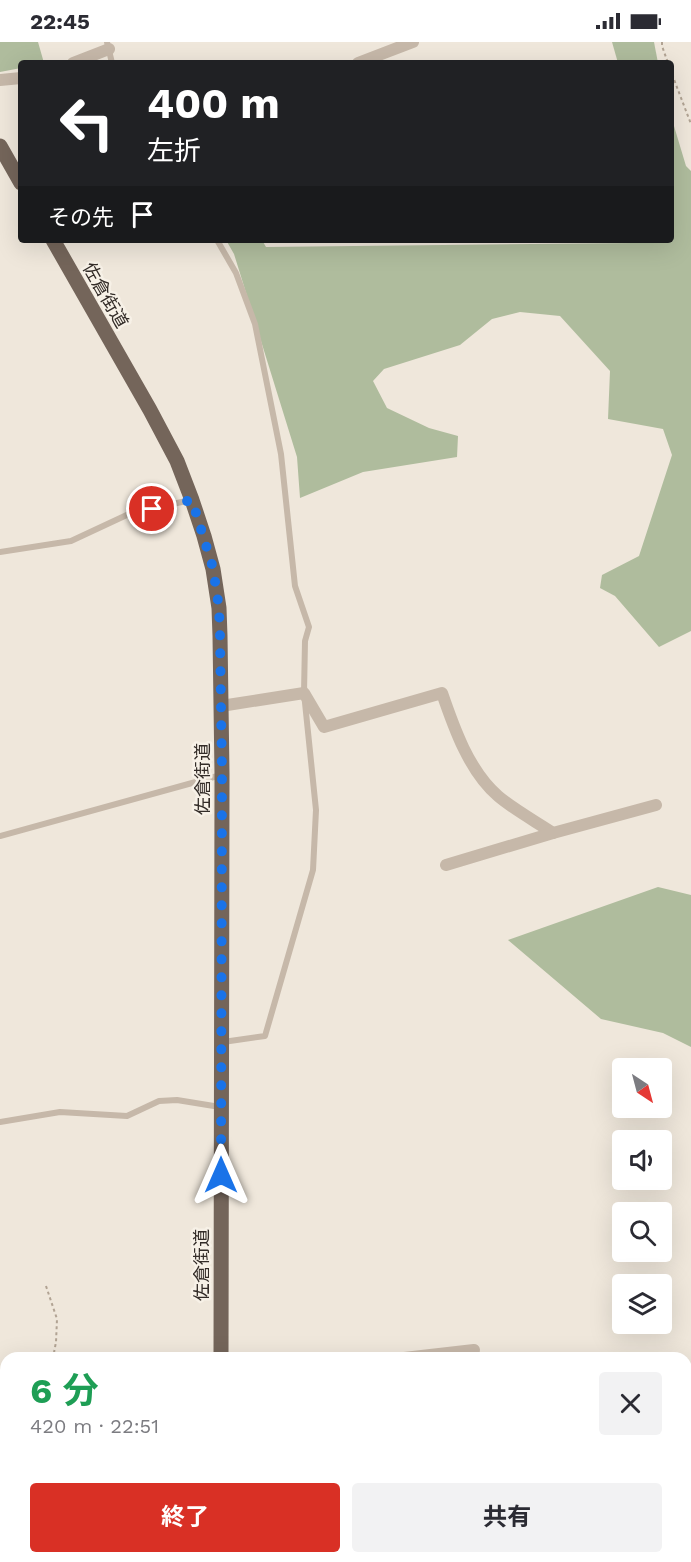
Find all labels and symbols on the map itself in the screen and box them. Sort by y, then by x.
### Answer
street label: 佐倉街道 [79,259,133,331]
pin [126,483,177,534]
street label: 佐倉街道 [192,743,213,815]
north arrow [612,1058,672,1118]
position arrow [189,1143,253,1207]
street label: 佐倉街道 [191,1229,212,1301]

